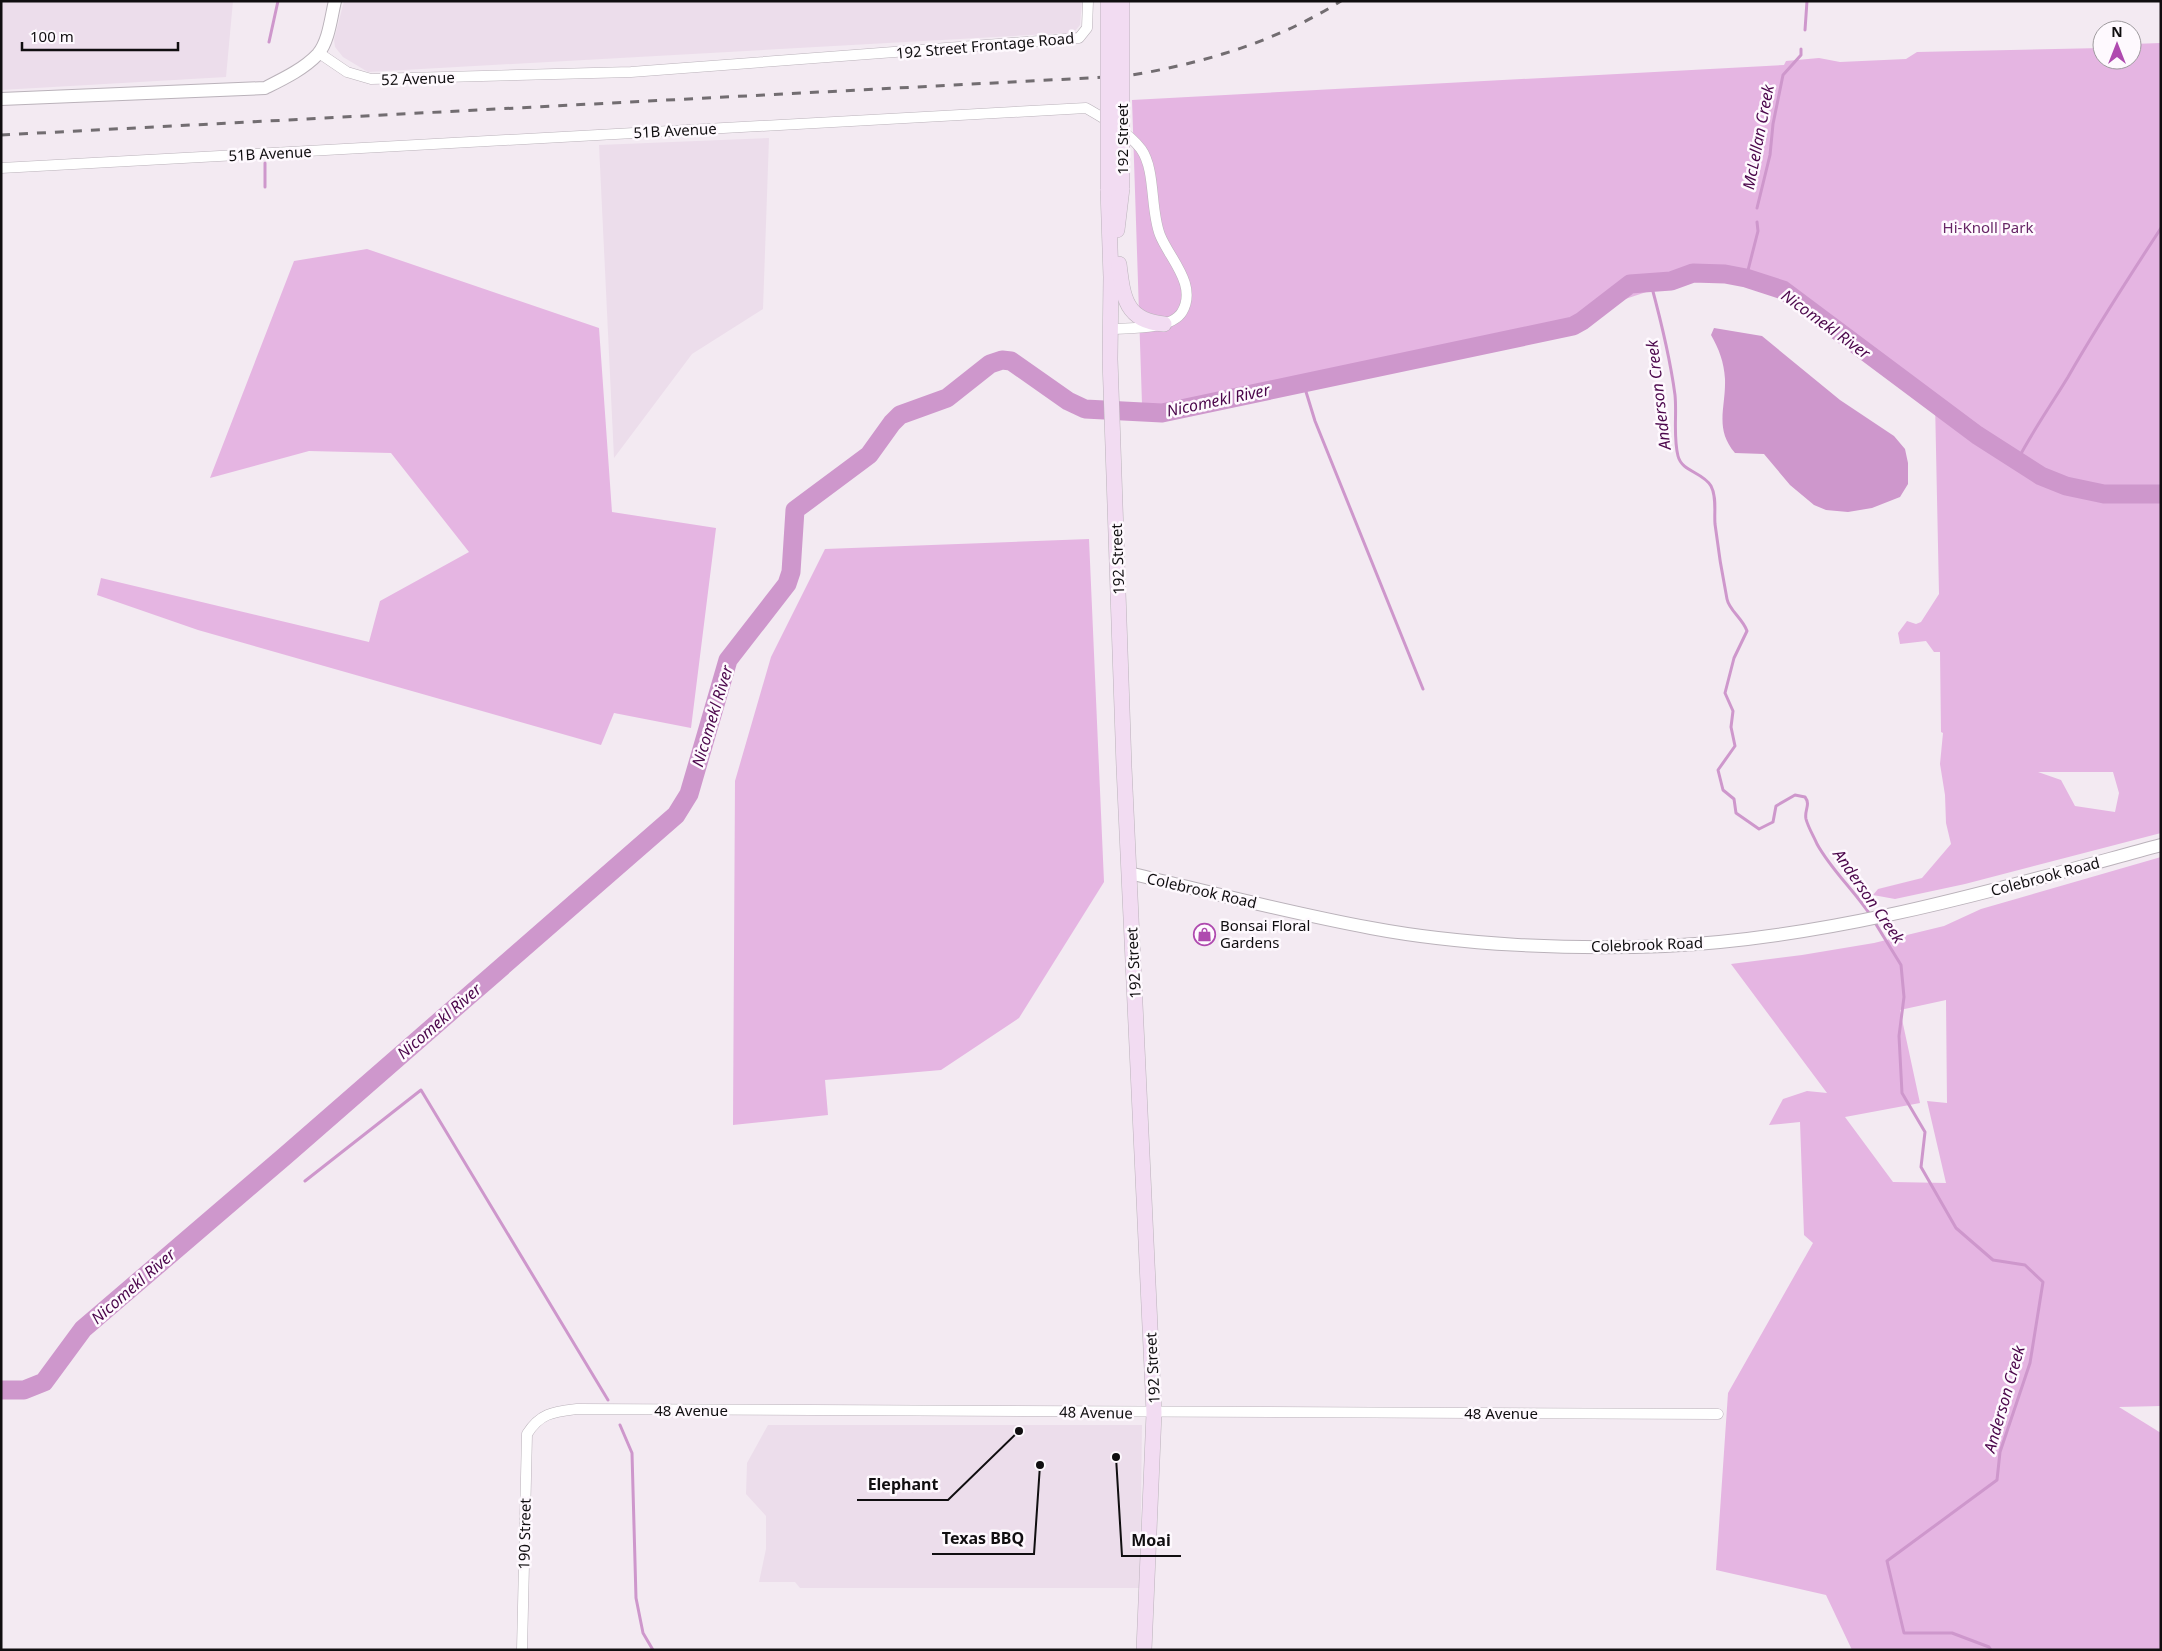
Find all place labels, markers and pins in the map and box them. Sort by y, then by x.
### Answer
place label: Bonsai Floral Gardens [1220,915,1310,952]
shop icon: Bonsai Floral Gardens [1192,922,1216,946]
callout: Elephant [857,1469,948,1500]
callout: Texas BBQ [932,1523,1034,1554]
callout: Moai [1122,1525,1181,1556]

